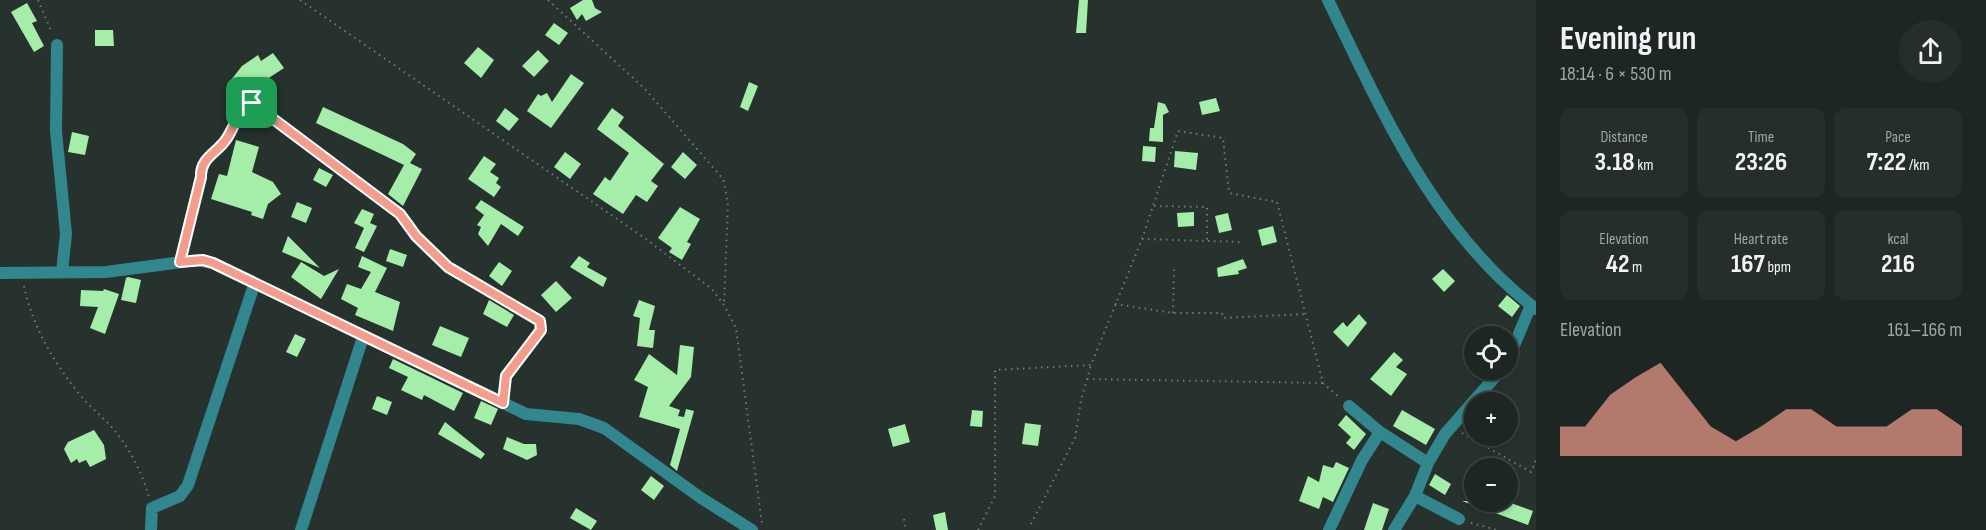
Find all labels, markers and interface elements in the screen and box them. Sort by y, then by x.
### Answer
text: Evening run [1560,19,1696,59]
button: share [1899,20,1962,83]
text: 18:14 · 6 × 530 m [1560,62,1671,86]
pin [226,77,277,128]
icon: arrive [235,86,268,119]
text: Distance [1600,128,1648,147]
text: Time [1748,128,1774,147]
text: Pace [1885,128,1911,147]
text: 3.18 [1594,147,1635,178]
text: 23:26 [1735,147,1787,178]
text: 7:22 [1866,147,1906,178]
text: km [1635,156,1654,175]
text: /km [1906,156,1930,175]
text: Elevation [1599,230,1649,249]
text: Heart rate [1734,230,1788,249]
text: kcal [1887,230,1909,249]
text: 42 [1606,249,1629,280]
text: 167 [1731,249,1765,280]
text: 216 [1881,249,1915,280]
text: m [1629,258,1642,277]
text: bpm [1765,258,1791,277]
text: Elevation [1560,318,1622,342]
text: 161–166 m [1888,318,1962,342]
map controls [1464,326,1518,512]
button: locate [1464,326,1518,380]
button: + [1464,392,1518,446]
button: − [1464,458,1518,512]

